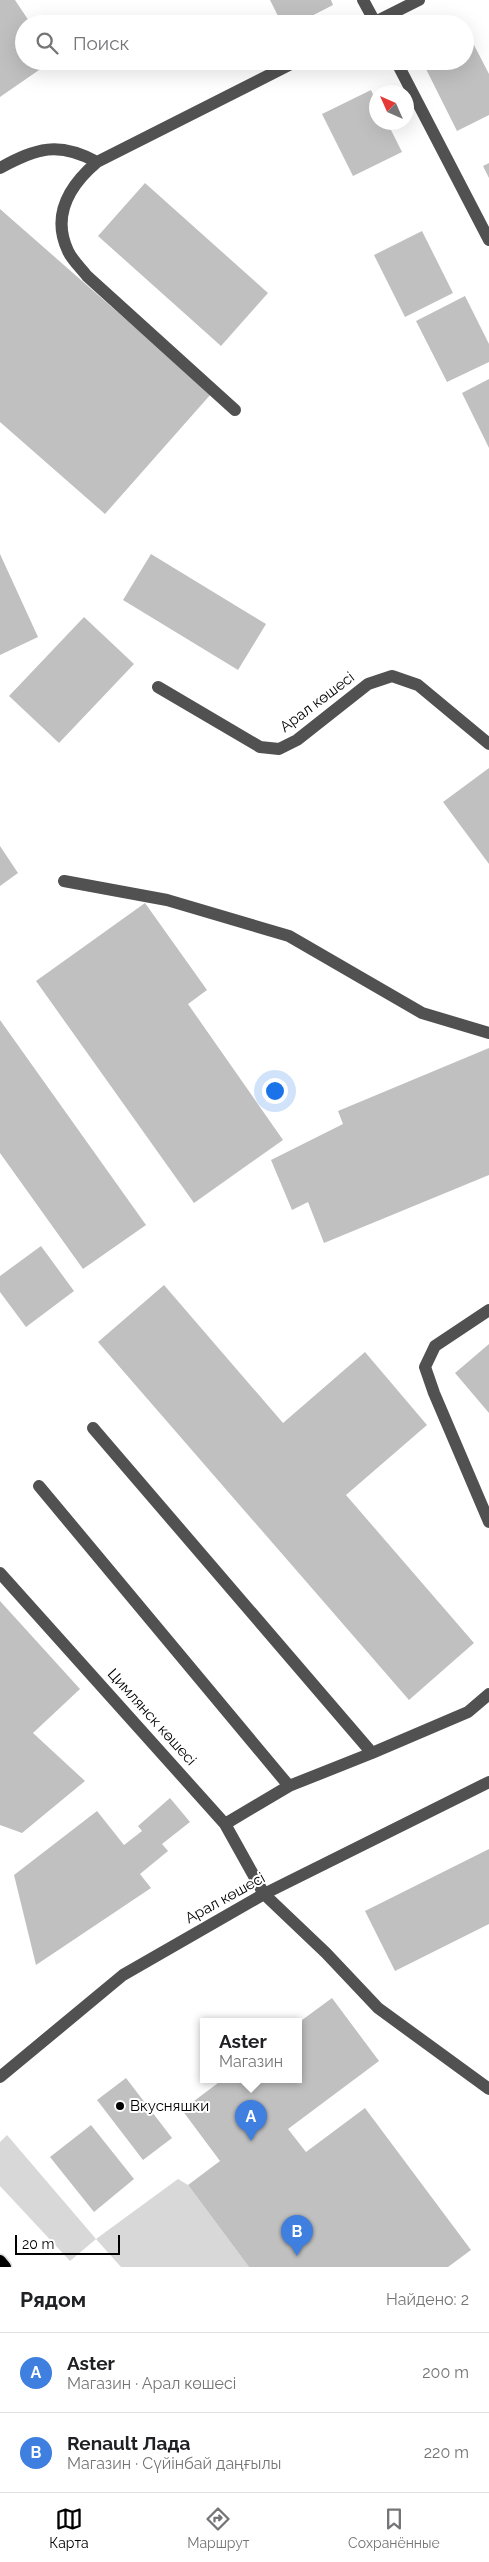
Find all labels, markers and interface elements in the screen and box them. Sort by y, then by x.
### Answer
search box [15,15,474,70]
icon: search [33,29,61,57]
text: Поиск [73,32,129,54]
north arrow [369,85,414,130]
street label: Арал көшесі [276,668,358,736]
your location [262,1078,288,1104]
street label: Цимлянск көшесі [104,1665,200,1769]
street label: Арал көшесі [182,1869,268,1927]
popup [200,2018,302,2083]
text: Aster [219,2030,267,2052]
text: Магазин [219,2052,283,2071]
place label: Вкусняшки [130,2097,209,2115]
marker: Вкусняшки [114,2100,126,2112]
pin: A [235,2100,267,2141]
pin: B [281,2215,313,2256]
scale bar [15,2232,120,2255]
text: 20 m [22,2236,54,2252]
text: Рядом [20,2287,86,2312]
text: Найдено: 2 [386,2290,469,2309]
text: Aster [67,2352,115,2374]
text: A [31,2363,41,2382]
text: 200 m [422,2363,469,2382]
text: Магазин · Арал көшесі [67,2374,236,2393]
text: Renault Лада [67,2432,190,2454]
text: B [31,2443,41,2462]
text: 220 m [424,2443,469,2462]
text: Магазин · Сүйінбай даңғылы [67,2454,281,2473]
tab: Карта [49,2505,89,2551]
tab: Маршрут [187,2505,250,2551]
tab: Сохранённые [348,2505,440,2551]

